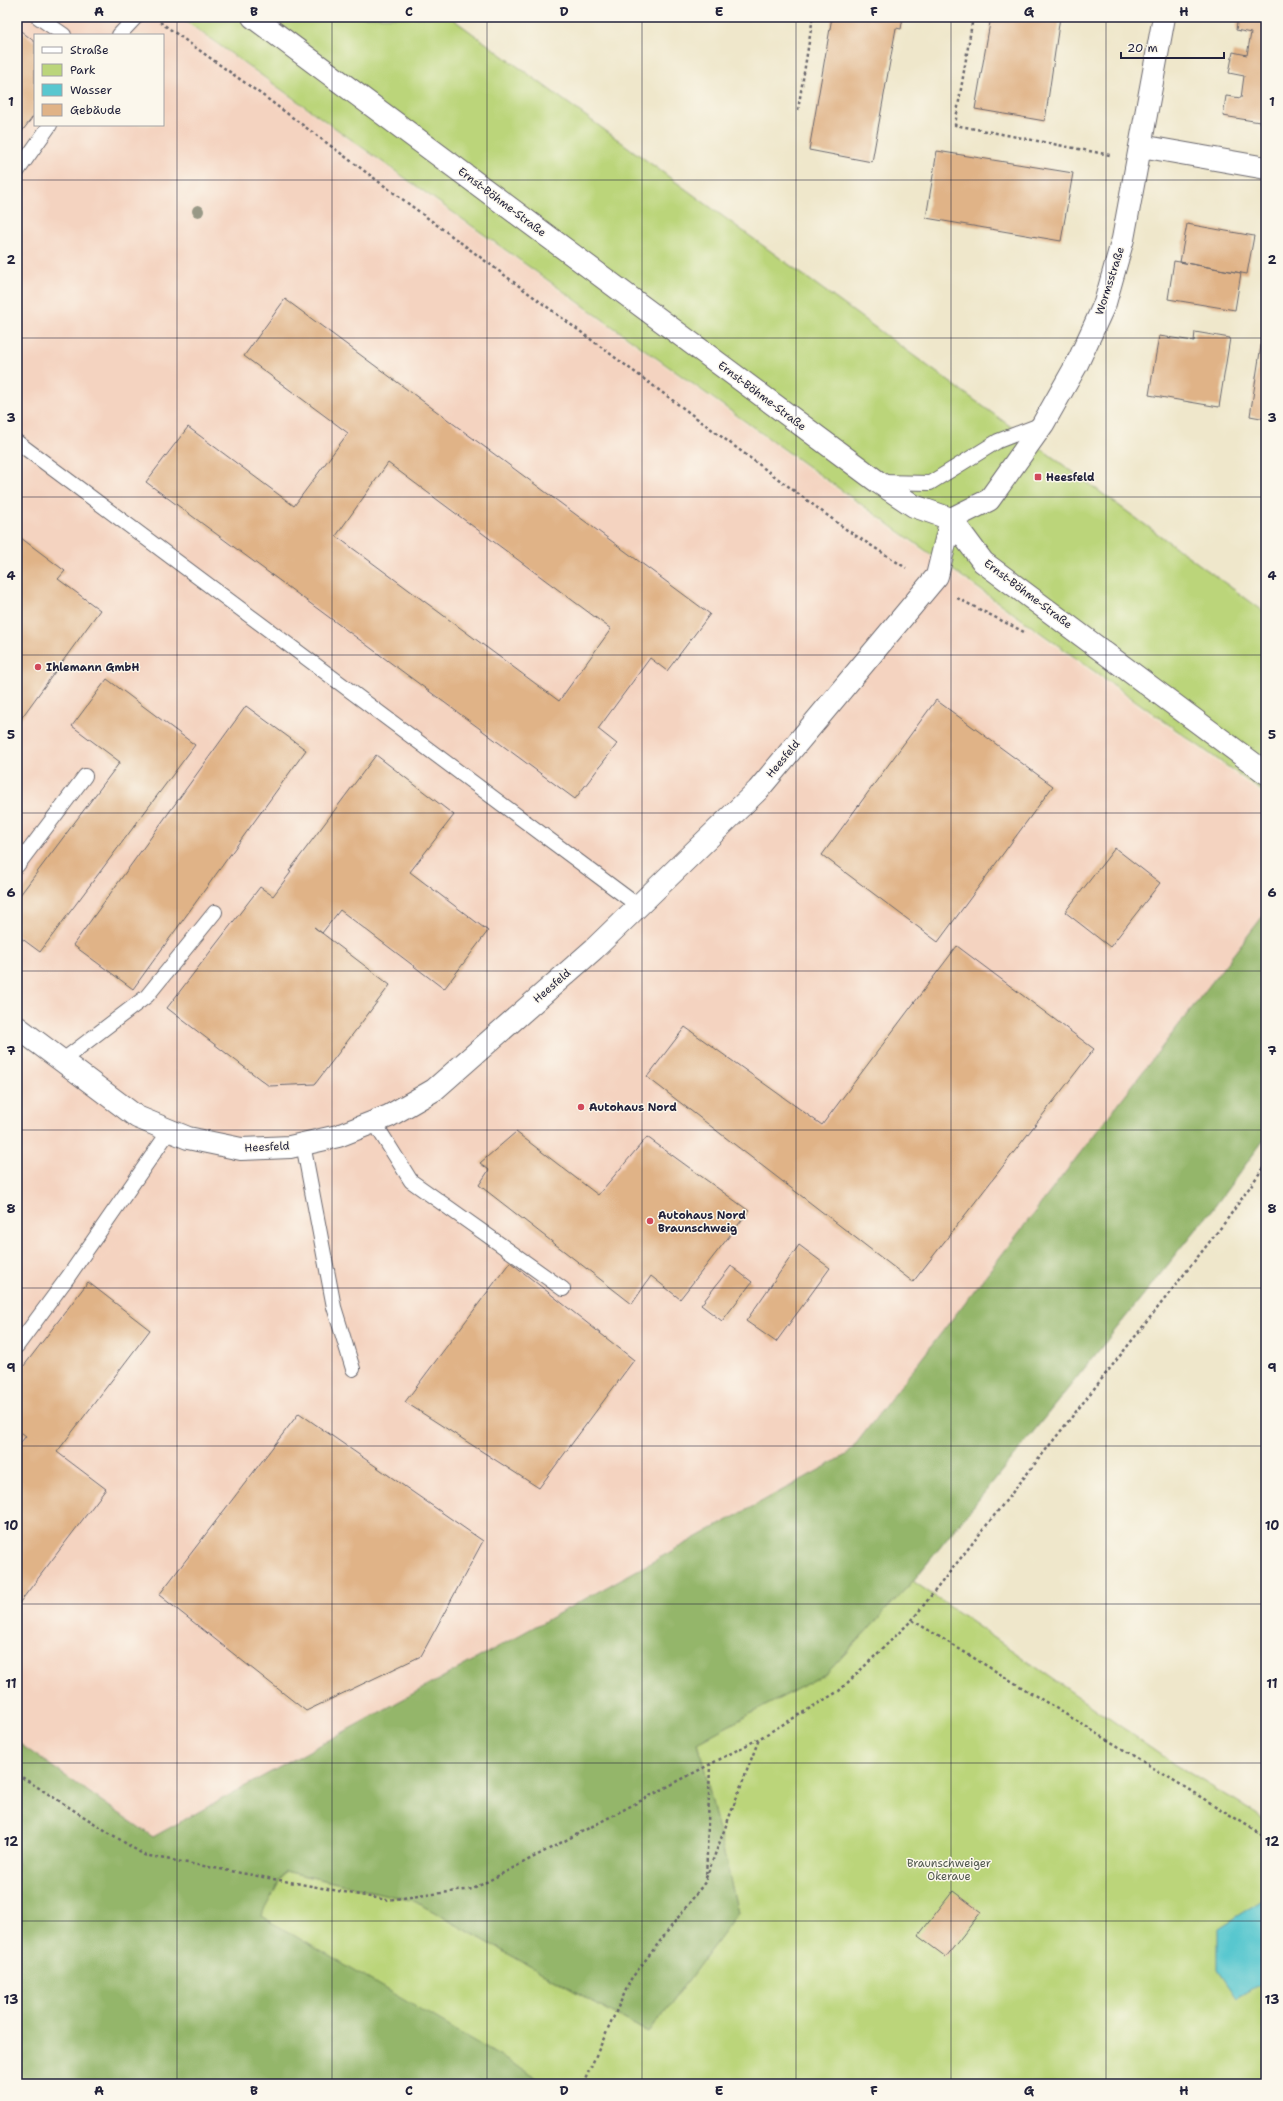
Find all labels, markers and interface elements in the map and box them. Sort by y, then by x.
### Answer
text: A [94,3,104,20]
text: B [250,3,258,20]
text: C [405,3,413,20]
text: D [559,3,569,20]
text: E [715,3,724,20]
text: F [870,3,878,20]
text: G [1024,3,1035,20]
text: H [1179,3,1189,20]
legend [34,34,164,126]
scale bar [1121,34,1224,60]
text: 20 m [1127,40,1158,56]
text: Straße [70,42,109,58]
text: Park [70,62,96,78]
text: Wasser [70,82,112,98]
text: 1 [8,93,14,110]
text: 1 [1269,93,1275,110]
text: Gebäude [70,102,121,118]
street label: Ernst-Böhme-Straße [455,164,549,240]
street label: Wormsstraße [1092,245,1128,317]
text: 2 [6,251,16,268]
text: 2 [1267,251,1277,268]
street label: Ernst-Böhme-Straße [715,358,809,434]
text: 3 [6,409,16,426]
text: 3 [1267,409,1277,426]
place label: Heesfeld [1046,470,1095,485]
marker: Heesfeld [1033,472,1043,482]
street label: Ernst-Böhme-Straße [981,556,1075,632]
text: 4 [6,567,16,584]
text: 4 [1267,567,1277,584]
place label: Ihlemann GmbH [46,660,139,675]
marker: Ihlemann GmbH [33,662,43,672]
text: 5 [7,726,15,743]
text: 5 [1268,726,1276,743]
street label: Heesfeld [763,737,803,781]
text: 6 [6,884,16,901]
text: 6 [1267,884,1277,901]
street label: Heesfeld [530,966,574,1006]
text: 7 [6,1042,16,1059]
text: 7 [1267,1042,1277,1059]
place label: Autohaus Nord [589,1100,677,1115]
marker: Autohaus Nord [576,1102,586,1112]
street label: Heesfeld [244,1138,290,1156]
text: 8 [6,1200,16,1217]
text: 8 [1267,1200,1277,1217]
place label: Autohaus Nord Braunschweig [658,1208,746,1236]
marker: Autohaus Nord Braunschweig [645,1216,655,1226]
text: 9 [6,1359,16,1376]
text: 9 [1267,1359,1277,1376]
text: 10 [4,1517,18,1534]
text: 10 [1265,1517,1279,1534]
text: 11 [5,1675,17,1692]
text: 11 [1266,1675,1278,1692]
text: 12 [4,1833,18,1850]
text: 12 [1265,1833,1279,1850]
park label: Braunschweiger Okeraue [907,1856,991,1884]
text: 13 [4,1991,18,2008]
text: 13 [1265,1991,1279,2008]
text: A [94,2082,104,2099]
text: B [250,2082,258,2099]
text: C [405,2082,413,2099]
text: D [559,2082,569,2099]
text: E [715,2082,724,2099]
text: F [870,2082,878,2099]
text: G [1024,2082,1035,2099]
text: H [1179,2082,1189,2099]

